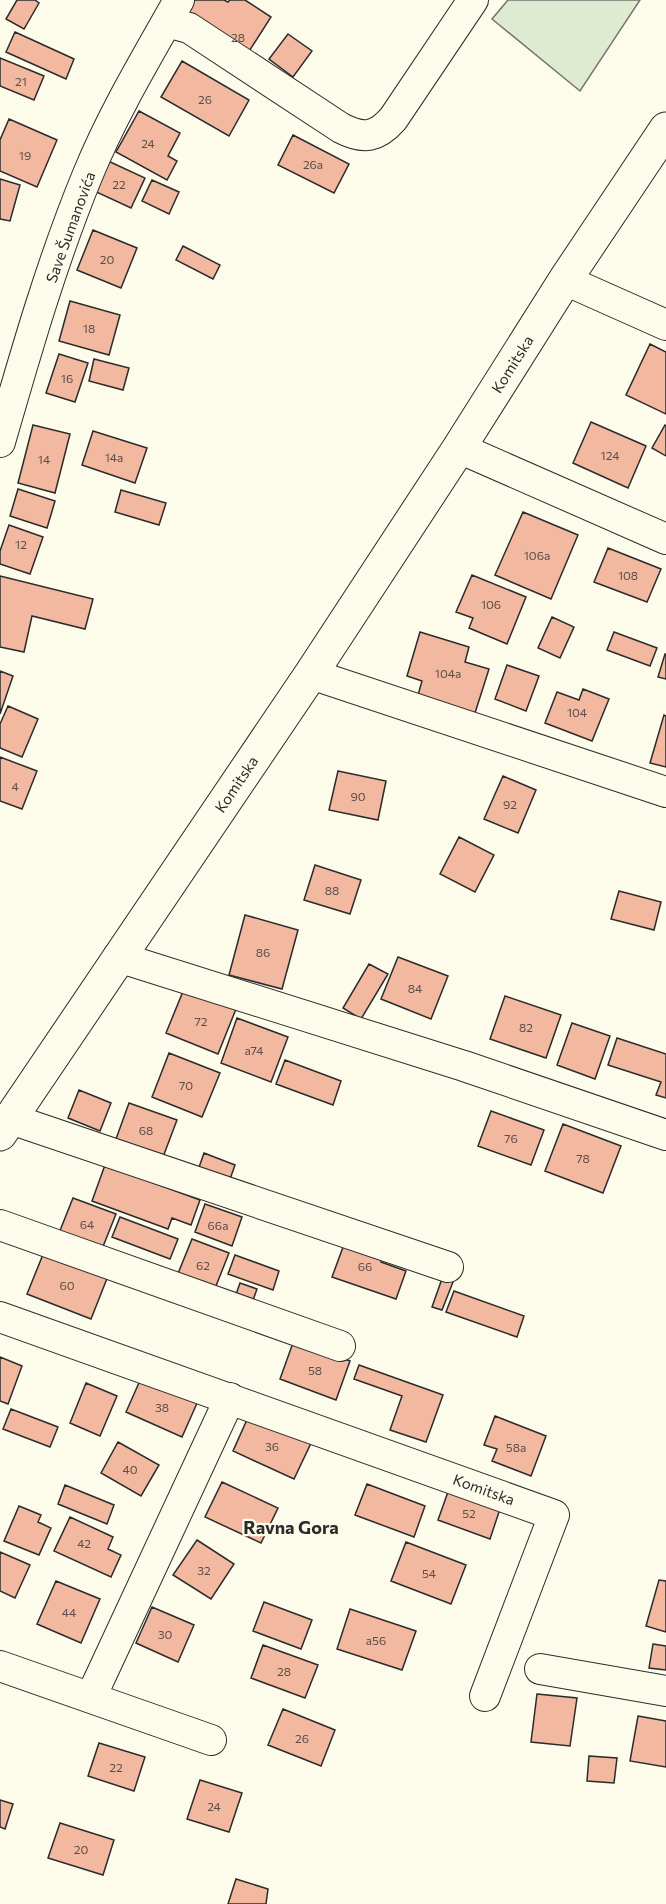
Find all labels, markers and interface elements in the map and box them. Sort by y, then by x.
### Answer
house number: 28 [231,30,245,44]
house number: 21 [15,74,27,88]
house number: 26 [198,92,212,106]
house number: 24 [141,136,155,150]
house number: 19 [19,148,31,162]
house number: 26a [303,157,323,171]
street label: Save Šumanovića [41,169,98,285]
house number: 22 [112,177,126,191]
house number: 20 [100,252,114,266]
house number: 18 [83,321,95,335]
street label: Komitska [487,332,537,396]
house number: 16 [61,371,73,385]
house number: 124 [601,448,619,462]
house number: 14a [105,450,123,464]
house number: 14 [38,452,50,466]
house number: 12 [15,537,27,551]
house number: 106a [524,548,550,562]
house number: 108 [618,568,638,582]
house number: 106 [481,597,501,611]
house number: 104a [435,666,461,680]
house number: 104 [567,705,587,719]
street label: Komitska [211,752,261,816]
house number: 4 [11,779,19,793]
house number: 90 [350,789,366,803]
house number: 92 [503,797,517,811]
house number: 88 [325,883,339,897]
house number: 86 [256,945,270,959]
house number: 84 [408,981,422,995]
house number: 72 [195,1014,208,1028]
house number: 82 [519,1020,533,1034]
house number: a74 [245,1043,263,1057]
house number: 70 [179,1078,193,1092]
house number: 68 [139,1123,153,1137]
house number: 76 [504,1131,518,1145]
house number: 78 [576,1151,590,1165]
house number: 64 [80,1217,94,1231]
house number: 66a [208,1218,228,1232]
house number: 62 [196,1258,210,1272]
house number: 66 [358,1259,372,1273]
house number: 60 [59,1278,75,1292]
house number: 58 [308,1363,322,1377]
house number: 38 [155,1400,169,1414]
house number: 36 [265,1439,279,1453]
house number: 58a [506,1440,526,1454]
house number: 40 [122,1462,138,1476]
street label: Komitska [451,1470,517,1508]
house number: 52 [462,1506,476,1520]
district label: Ravna Gora [243,1516,339,1538]
house number: 42 [77,1536,91,1550]
house number: 32 [197,1563,211,1577]
house number: 54 [422,1566,436,1580]
house number: 44 [62,1605,76,1619]
house number: 30 [158,1627,173,1641]
house number: a56 [366,1633,386,1647]
house number: 28 [277,1664,291,1678]
house number: 26 [295,1731,309,1745]
house number: 22 [109,1760,123,1774]
house number: 24 [207,1799,221,1813]
house number: 20 [74,1842,88,1856]

